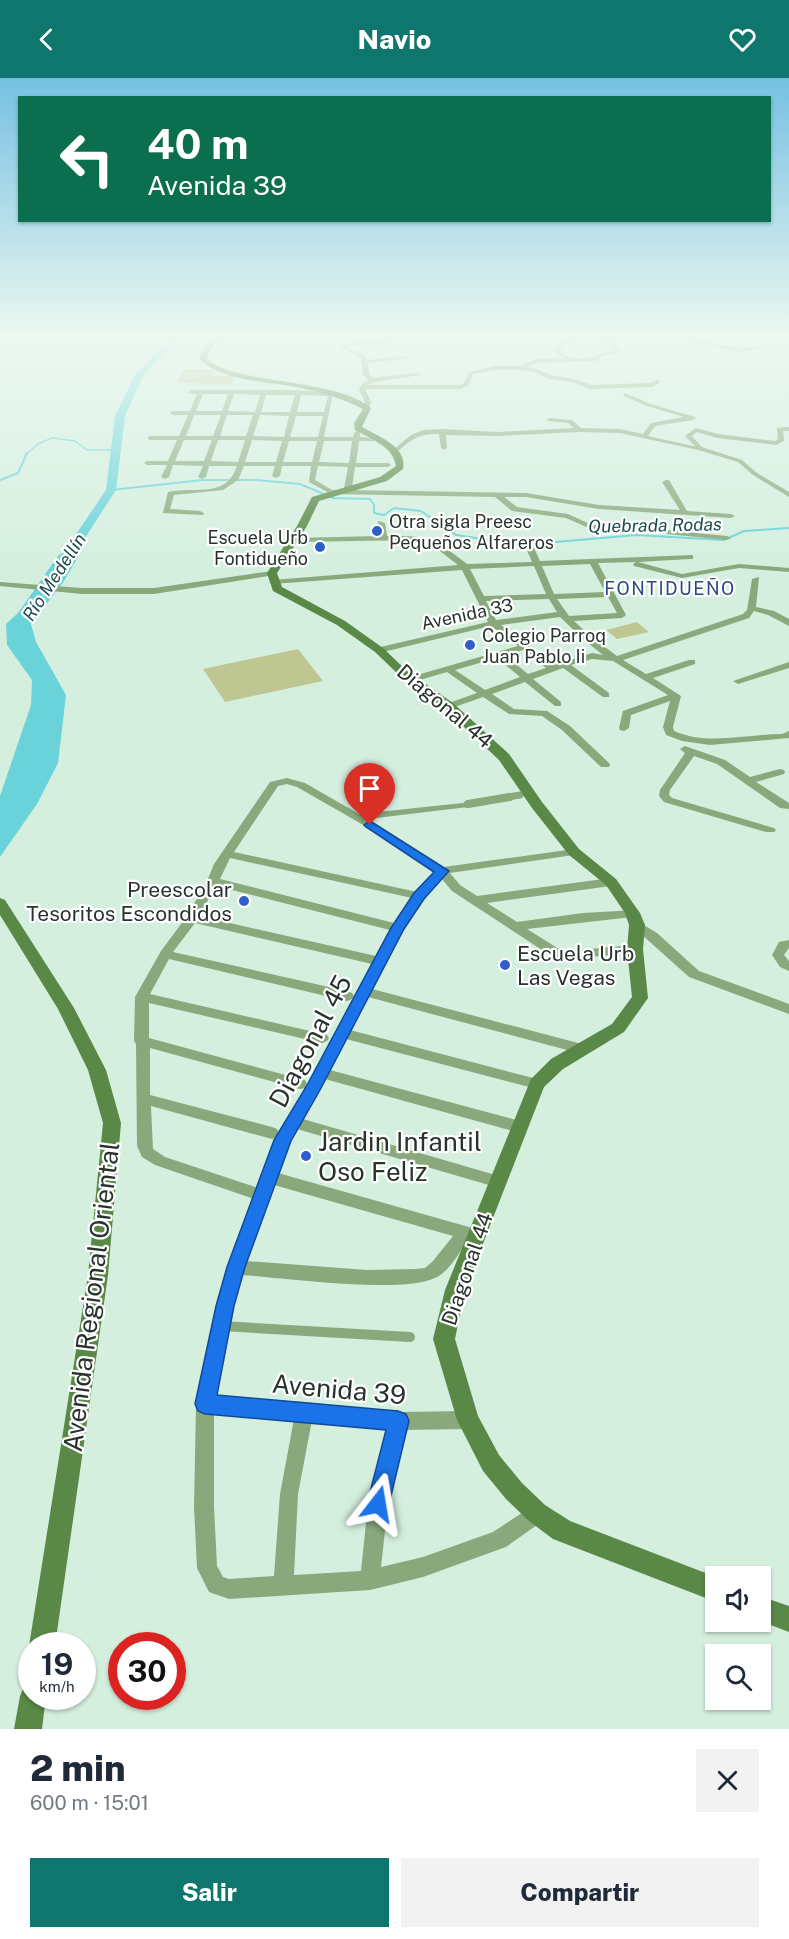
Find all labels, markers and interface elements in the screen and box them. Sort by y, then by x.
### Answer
icon: back [30,23,63,56]
text: Navio [358,23,431,55]
icon: heart [726,23,759,56]
text: 40 m [147,119,249,168]
icon: left [48,120,126,198]
text: Avenida 39 [147,169,287,201]
place label: Otra sigla Preesc Pequeños Alfareros [389,511,554,553]
water label: Quebrada Rodas [588,513,722,537]
marker: Otra sigla Preesc Pequeños Alfareros [370,524,384,538]
place label: Escuela Urb Fontidueño [207,527,308,569]
water label: Río Medellín [18,529,90,625]
marker: Escuela Urb Fontidueño [313,540,327,554]
district label: FONTIDUEÑO [604,577,736,599]
street label: Avenida 33 [419,594,515,634]
place label: Colegio Parroq Juan Pablo Ii [482,625,606,667]
marker: Colegio Parroq Juan Pablo Ii [463,638,477,652]
street label: Diagonal 44 [392,659,498,753]
pin [344,763,395,825]
icon: arrive [353,772,386,805]
place label: Preescolar Tesoritos Escondidos [26,877,232,926]
marker: Preescolar Tesoritos Escondidos [237,894,251,908]
place label: Escuela Urb Las Vegas [517,941,634,990]
marker: Escuela Urb Las Vegas [498,958,512,972]
street label: Diagonal 45 [262,969,358,1113]
place label: Jardin Infantil Oso Feliz [318,1126,482,1187]
street label: Avenida Regional Oriental [57,1140,125,1454]
marker: Jardin Infantil Oso Feliz [299,1149,313,1163]
street label: Diagonal 44 [436,1209,498,1329]
street label: Avenida 39 [271,1368,407,1410]
position arrow [346,1472,410,1536]
map controls [705,1566,771,1710]
button: sound [705,1566,771,1632]
speed limit sign: 30 [108,1632,186,1710]
button: search [705,1644,771,1710]
text: 19 [41,1646,73,1682]
text: km/h [39,1678,75,1695]
text: 2 min [30,1747,126,1789]
button: close [696,1749,759,1812]
text: 600 m · 15:01 [30,1791,149,1815]
button: Salir [30,1858,389,1927]
button: Compartir [401,1858,759,1927]

